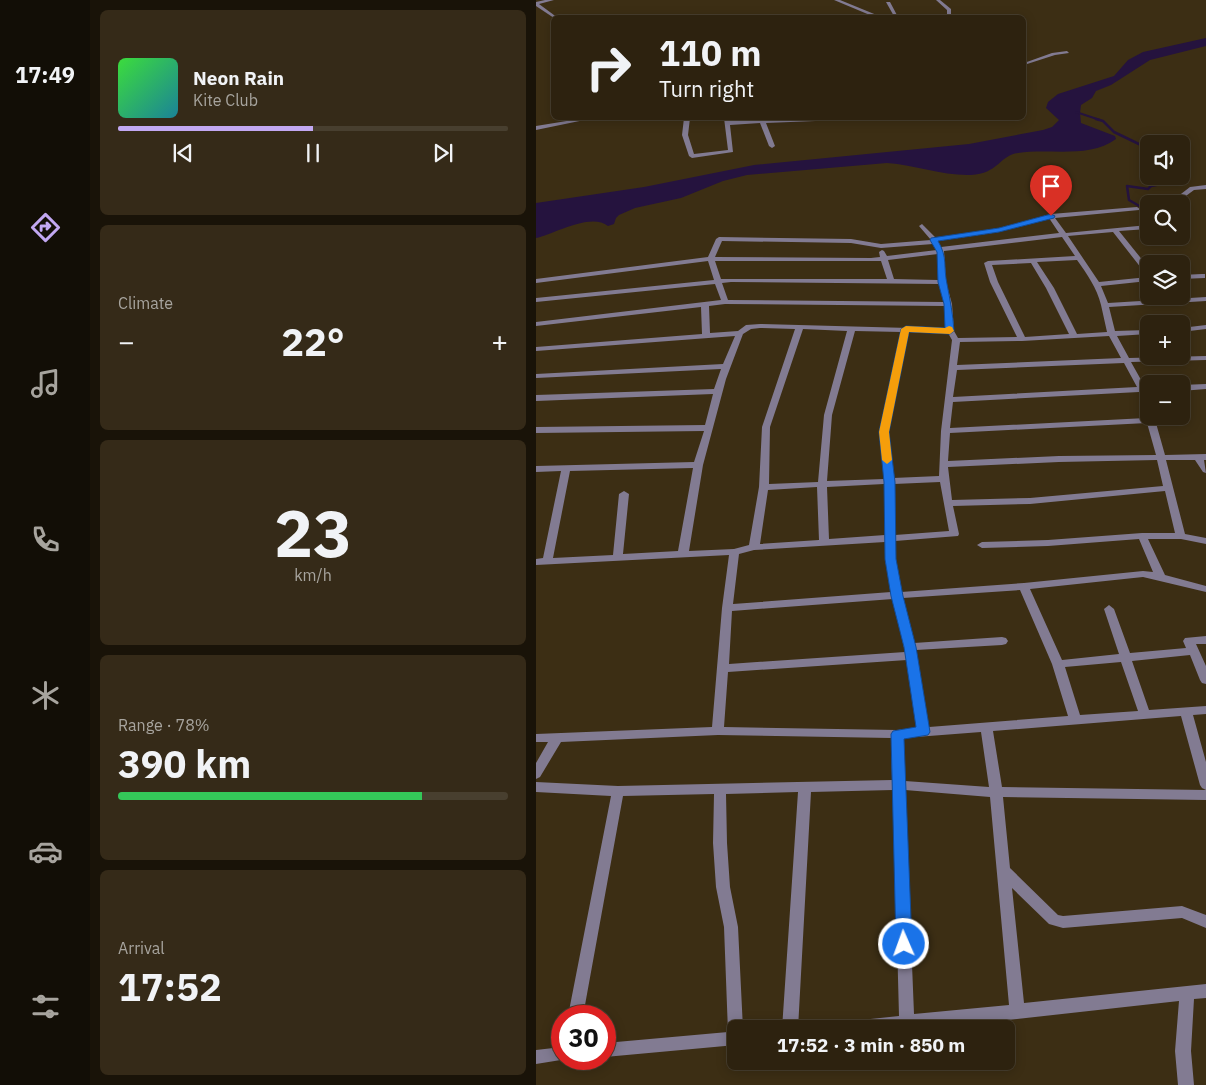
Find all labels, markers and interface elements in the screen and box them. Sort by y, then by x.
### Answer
text: 110 m [659,30,762,76]
icon: right [576,35,641,100]
text: 17:49 [15,60,75,89]
text: Neon Rain [193,66,284,90]
text: Turn right [659,74,754,103]
text: Kite Club [193,90,258,110]
map controls [1140,135,1190,425]
button: sound [1140,135,1190,185]
icon: previous [169,139,197,167]
icon: pause [299,139,327,167]
icon: next [429,139,457,167]
pin [1030,165,1072,216]
icon: arrive [1037,172,1065,200]
button: search [1140,195,1190,245]
icon: directions [28,210,63,245]
button: layers [1140,255,1190,305]
text: Climate [118,293,173,313]
button: + [1140,315,1190,365]
text: 22° [281,317,345,366]
text: − [118,323,135,360]
text: + [491,323,508,360]
icon: music [28,366,63,401]
button: − [1140,375,1190,425]
text: 23 [274,490,352,575]
icon: phone [28,522,63,557]
text: km/h [294,565,332,585]
icon: climate [28,678,63,713]
text: Range · 78% [118,715,210,735]
text: 390 km [118,739,251,788]
icon: car [28,834,63,869]
position arrow [877,917,929,969]
text: Arrival [118,938,165,958]
text: 17:52 [118,962,222,1011]
icon: filters [28,989,63,1024]
speed limit sign: 30 [551,1005,616,1070]
text: 17:52 · 3 min · 850 m [777,1033,965,1057]

